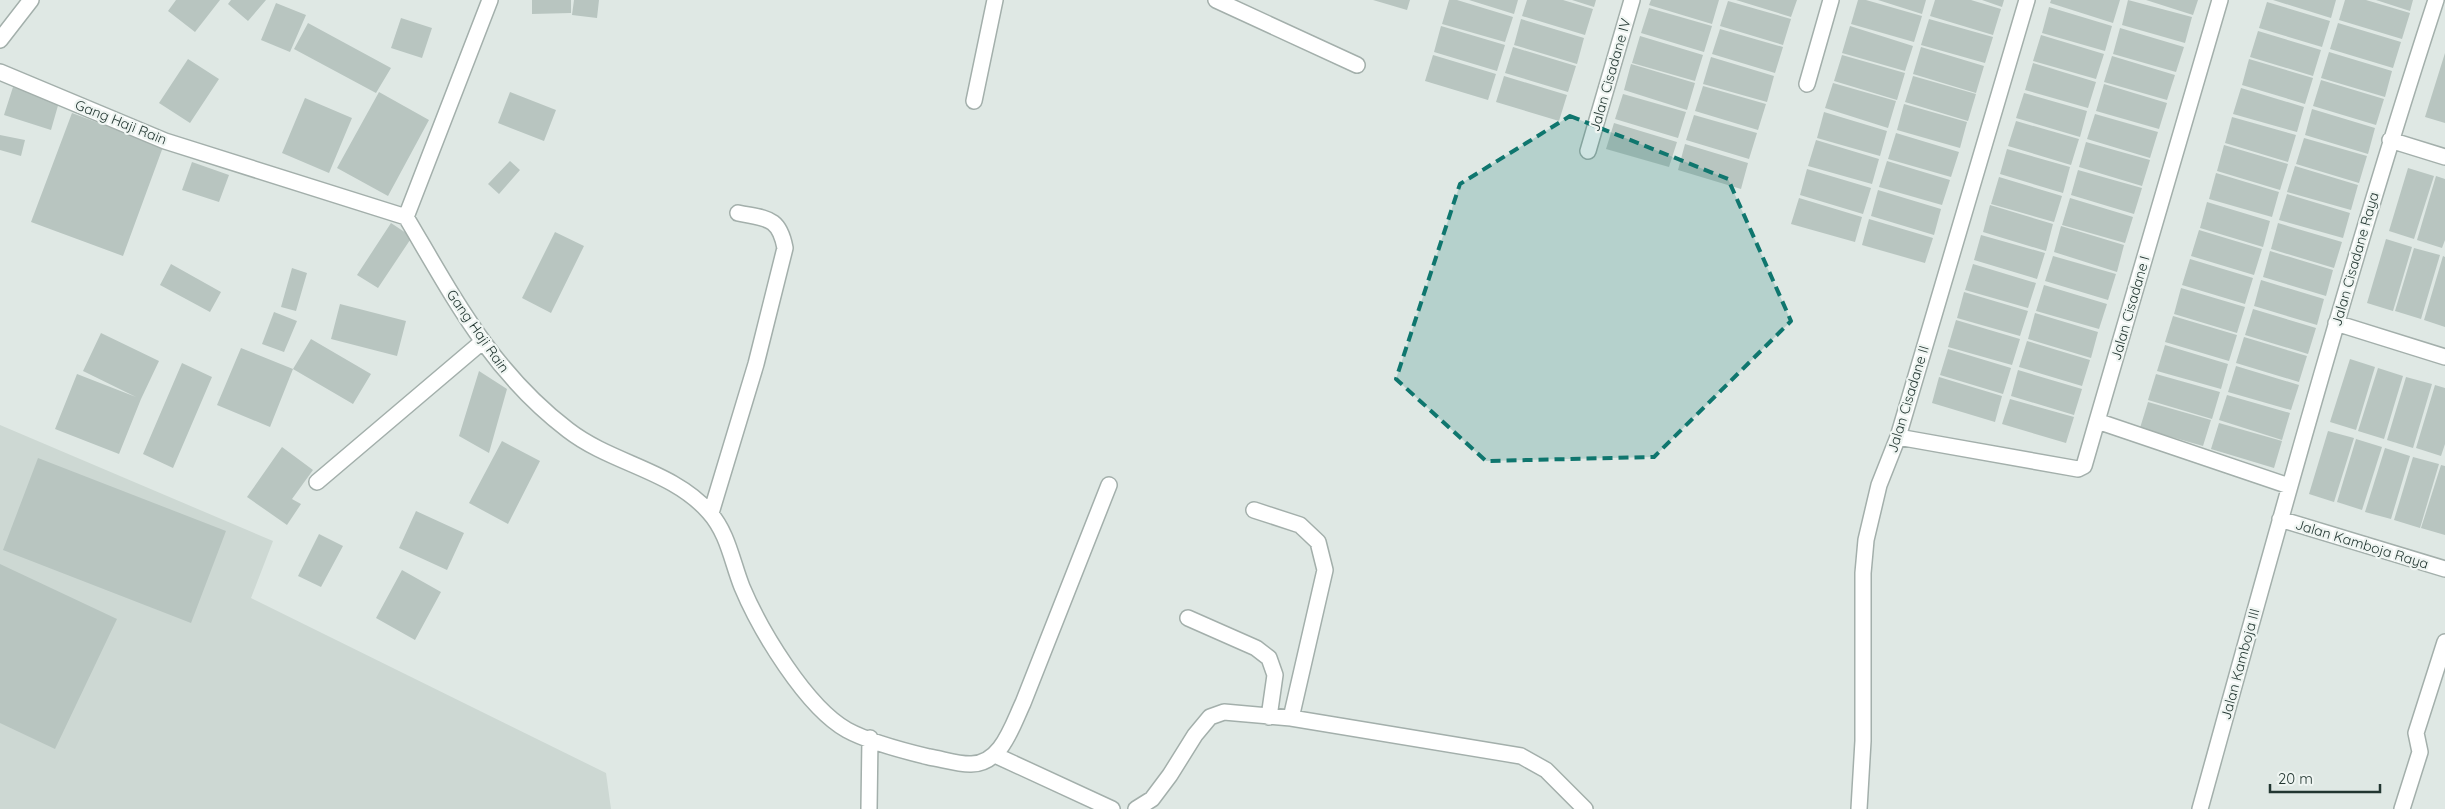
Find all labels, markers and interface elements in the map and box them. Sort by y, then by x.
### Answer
street label: Jalan Cisadane IV [1585,16,1635,134]
street label: Gang Haji Rain [73,95,169,149]
street label: Jalan Cisadane Raya [2327,190,2383,328]
street label: Jalan Cisadane I [2107,254,2153,362]
street label: Gang Haji Rain [443,286,513,376]
street label: Jalan Cisadane II [1883,343,1933,455]
street label: Jalan Kamboja Raya [2293,515,2431,573]
street label: Jalan Kamboja III [2217,606,2263,722]
scale bar [2270,762,2380,794]
text: 20 m [2278,769,2313,788]

